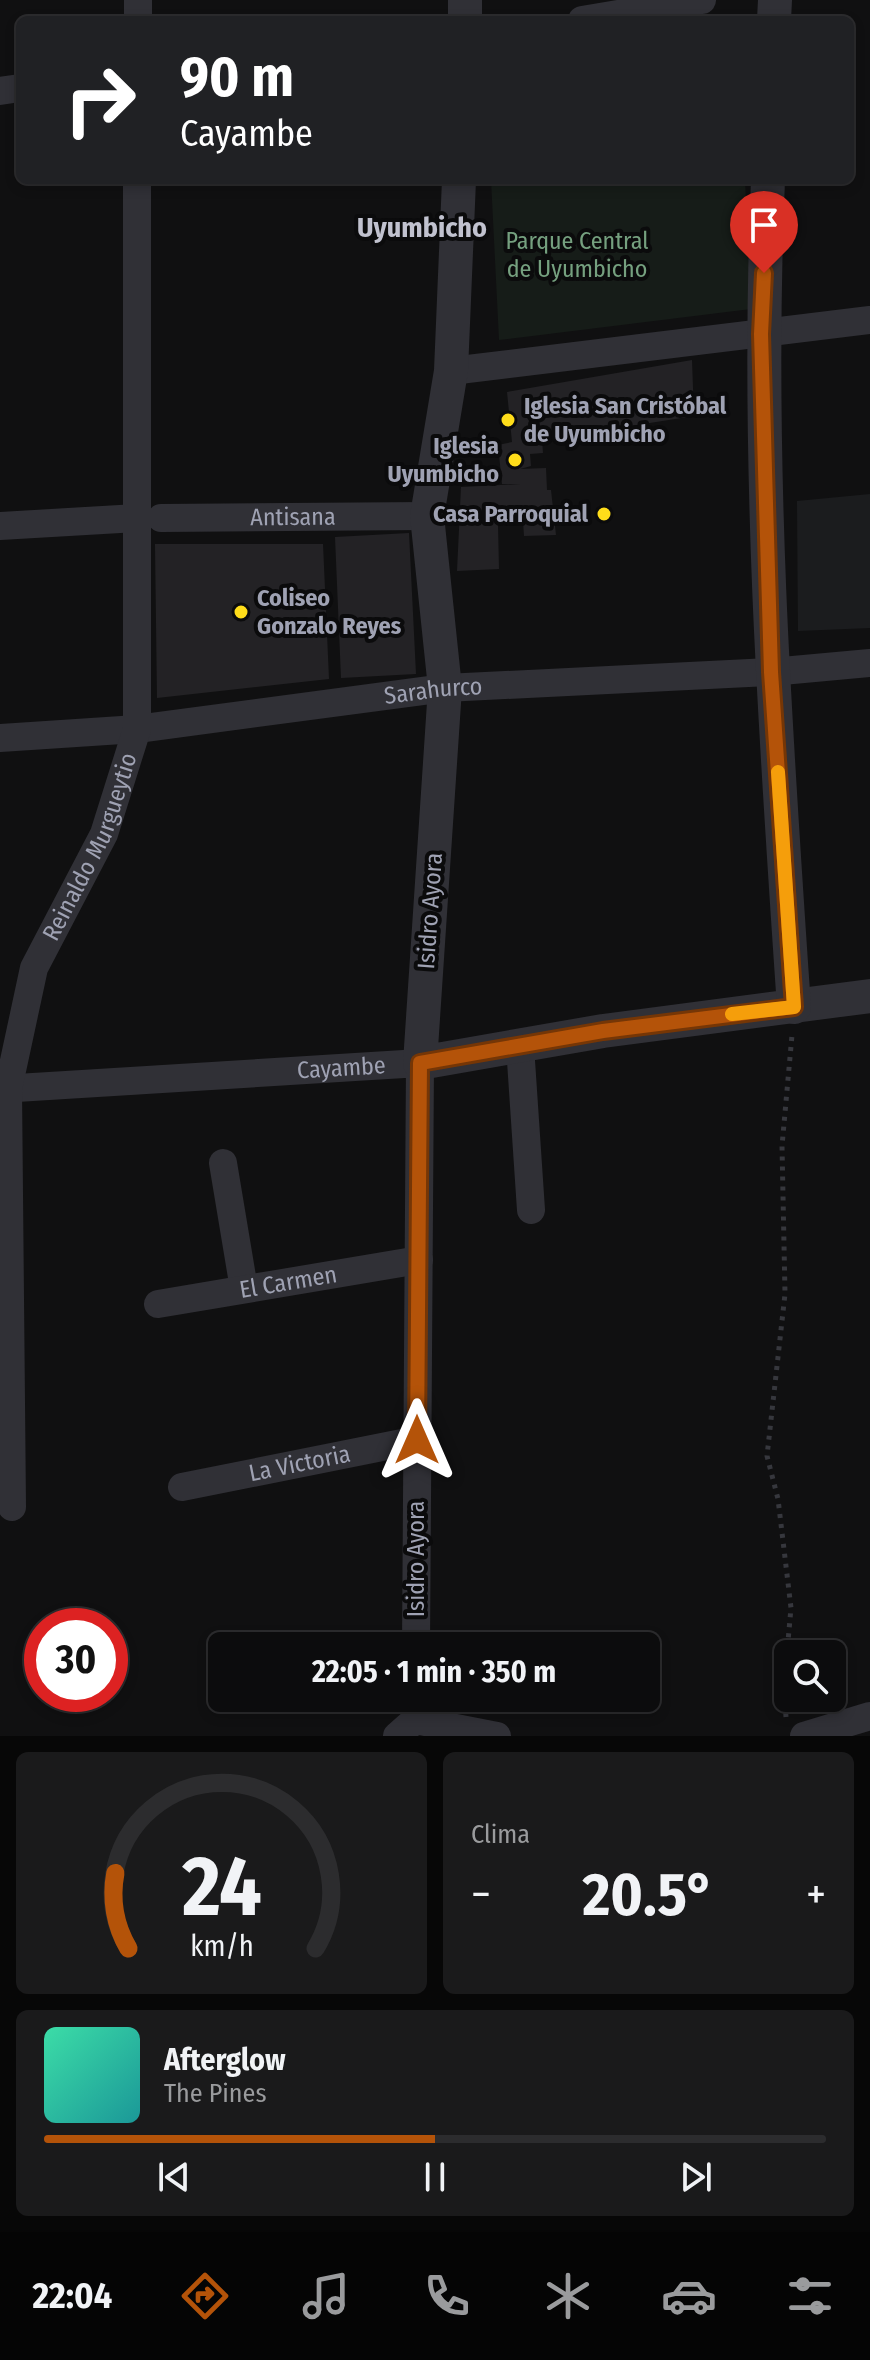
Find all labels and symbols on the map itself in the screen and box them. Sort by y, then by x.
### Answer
pin [730,191,798,273]
district label: Uyumbicho [357,211,487,244]
park label: Parque Central de Uyumbicho [505,227,649,283]
place label: Iglesia San Cristóbal de Uyumbicho [524,392,727,448]
marker: Iglesia San Cristóbal de Uyumbicho [499,411,517,429]
place label: Iglesia Uyumbicho [388,432,499,488]
marker: Iglesia Uyumbicho [506,451,524,469]
place label: Casa Parroquial [433,500,588,528]
street label: Antisana [250,503,336,531]
marker: Casa Parroquial [595,505,613,523]
place label: Coliseo Gonzalo Reyes [257,584,402,640]
marker: Coliseo Gonzalo Reyes [232,603,250,621]
street label: Sarahurco [382,672,483,710]
street label: Reinaldo Murgueytio [37,749,143,945]
street label: Isidro Ayora [412,852,448,970]
street label: Cayambe [296,1051,386,1085]
street label: El Carmen [237,1260,339,1304]
position arrow [375,1398,459,1482]
street label: La Victoria [247,1440,353,1487]
street label: Isidro Ayora [402,1501,430,1617]
speed limit sign: 30 [24,1608,128,1712]

